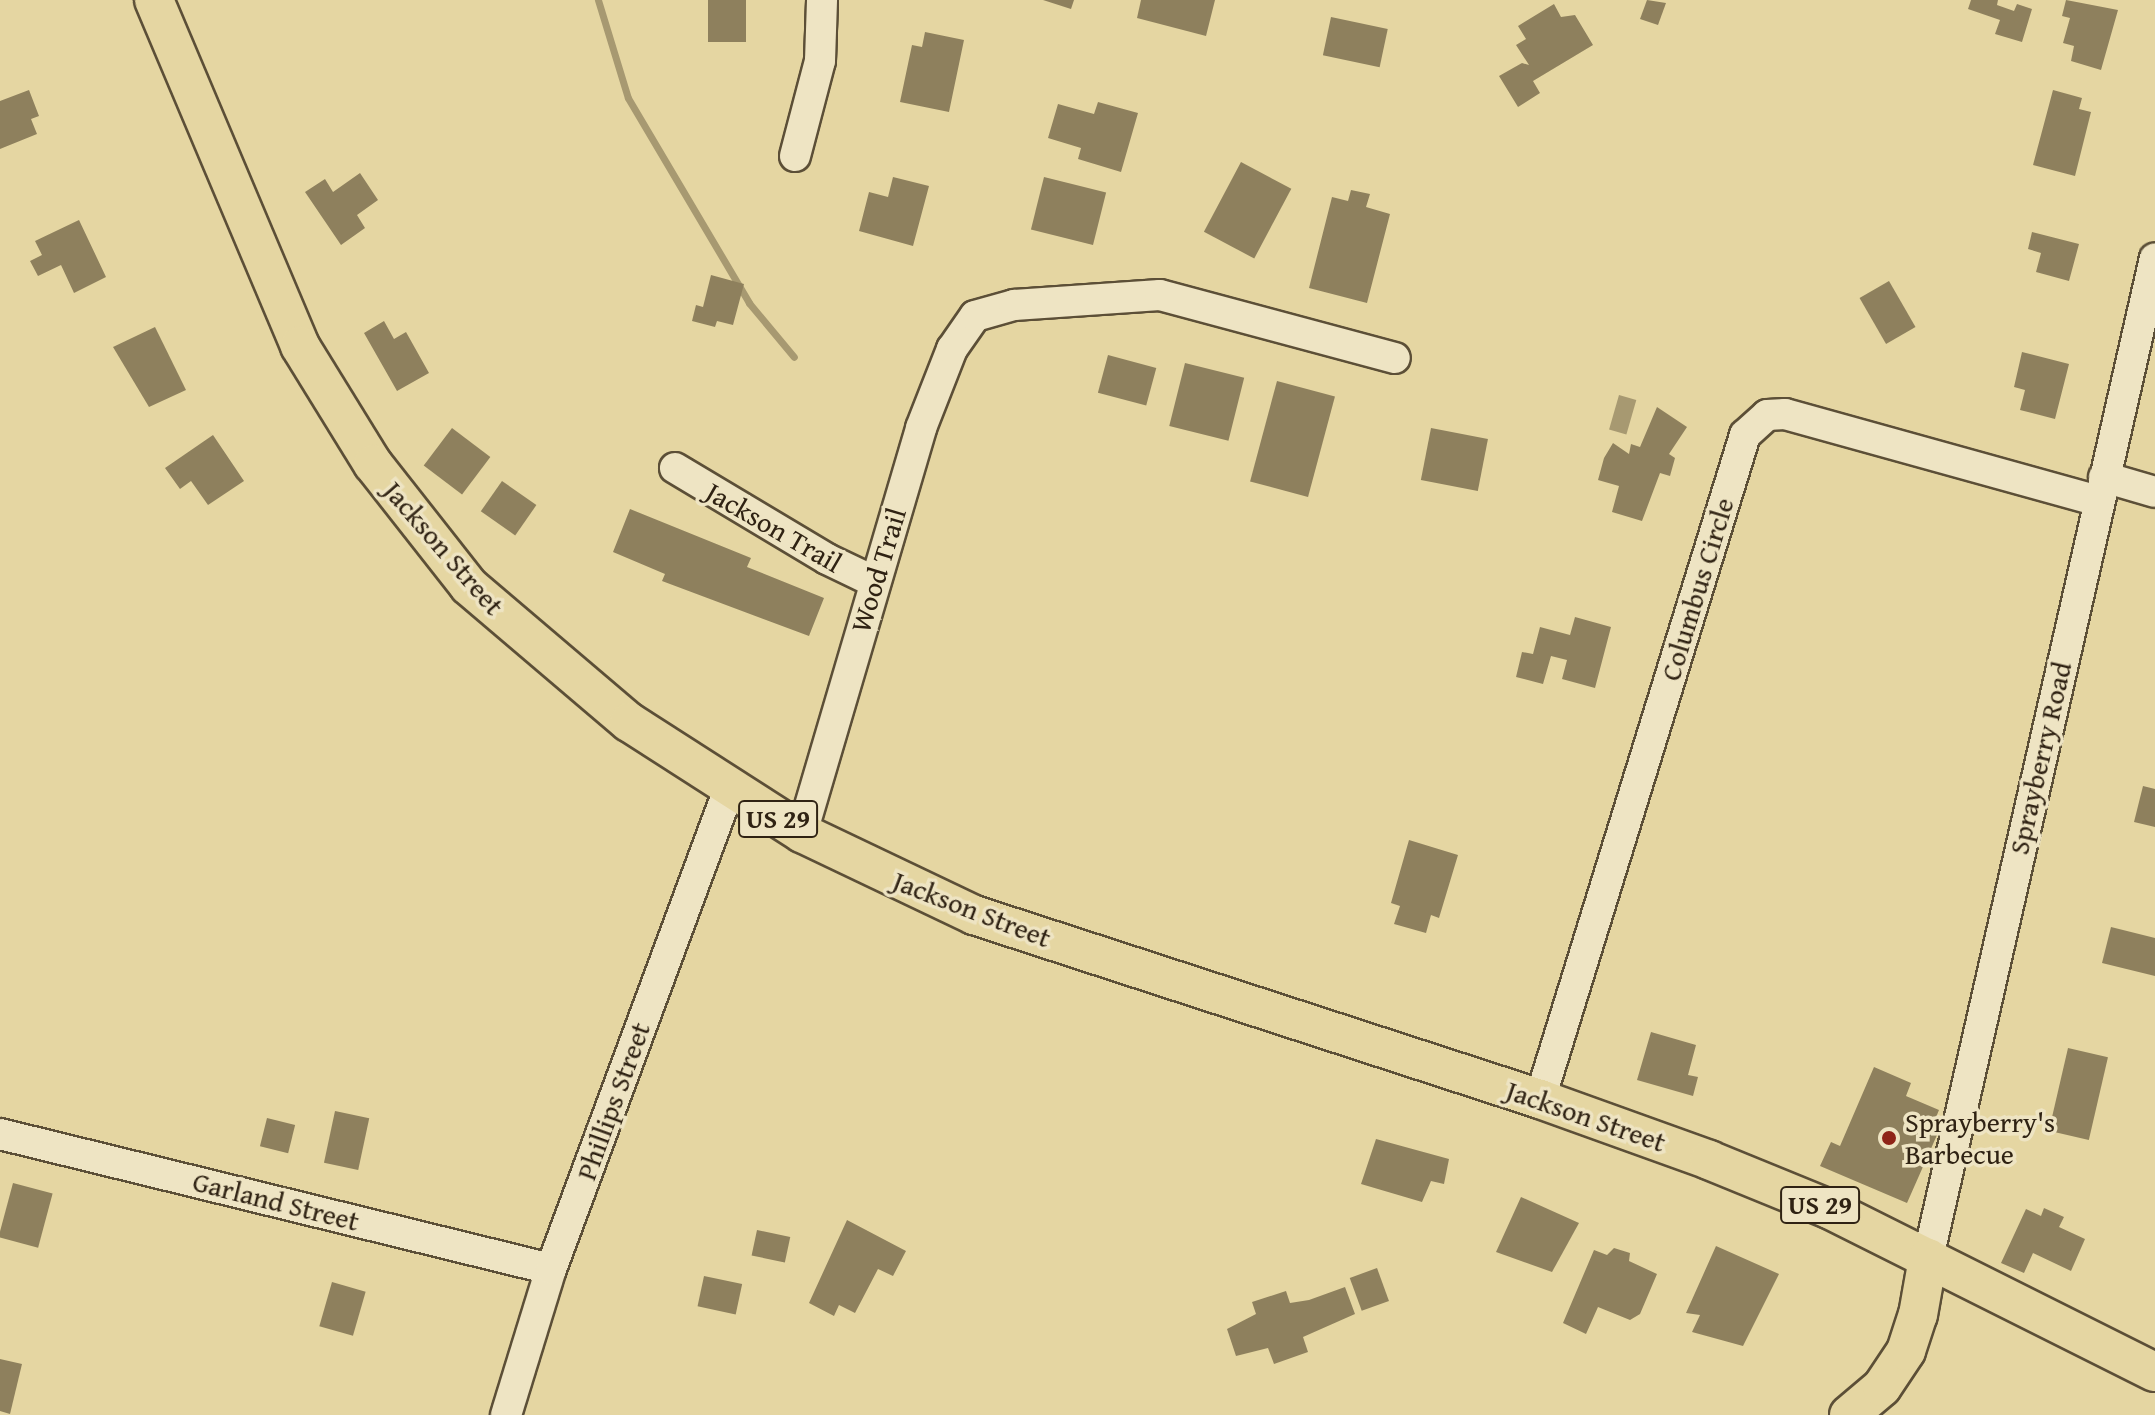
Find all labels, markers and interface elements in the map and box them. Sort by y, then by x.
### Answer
street label: Jackson Street [377,474,511,622]
street label: Jackson Trail [700,475,848,579]
street label: Columbus Circle [1653,493,1741,685]
street label: Wood Trail [843,504,913,636]
street label: Sprayberry Road [2002,658,2078,858]
road number: US 29 [738,797,818,841]
street label: Jackson Street [888,864,1056,954]
street label: Phillips Street [569,1018,657,1184]
street label: Jackson Street [1502,1073,1670,1159]
place label: Sprayberry's Barbecue [1905,1105,2055,1171]
marker: Sprayberry's Barbecue [1880,1129,1898,1147]
street label: Garland Street [189,1164,363,1238]
road number: US 29 [1780,1183,1860,1227]

